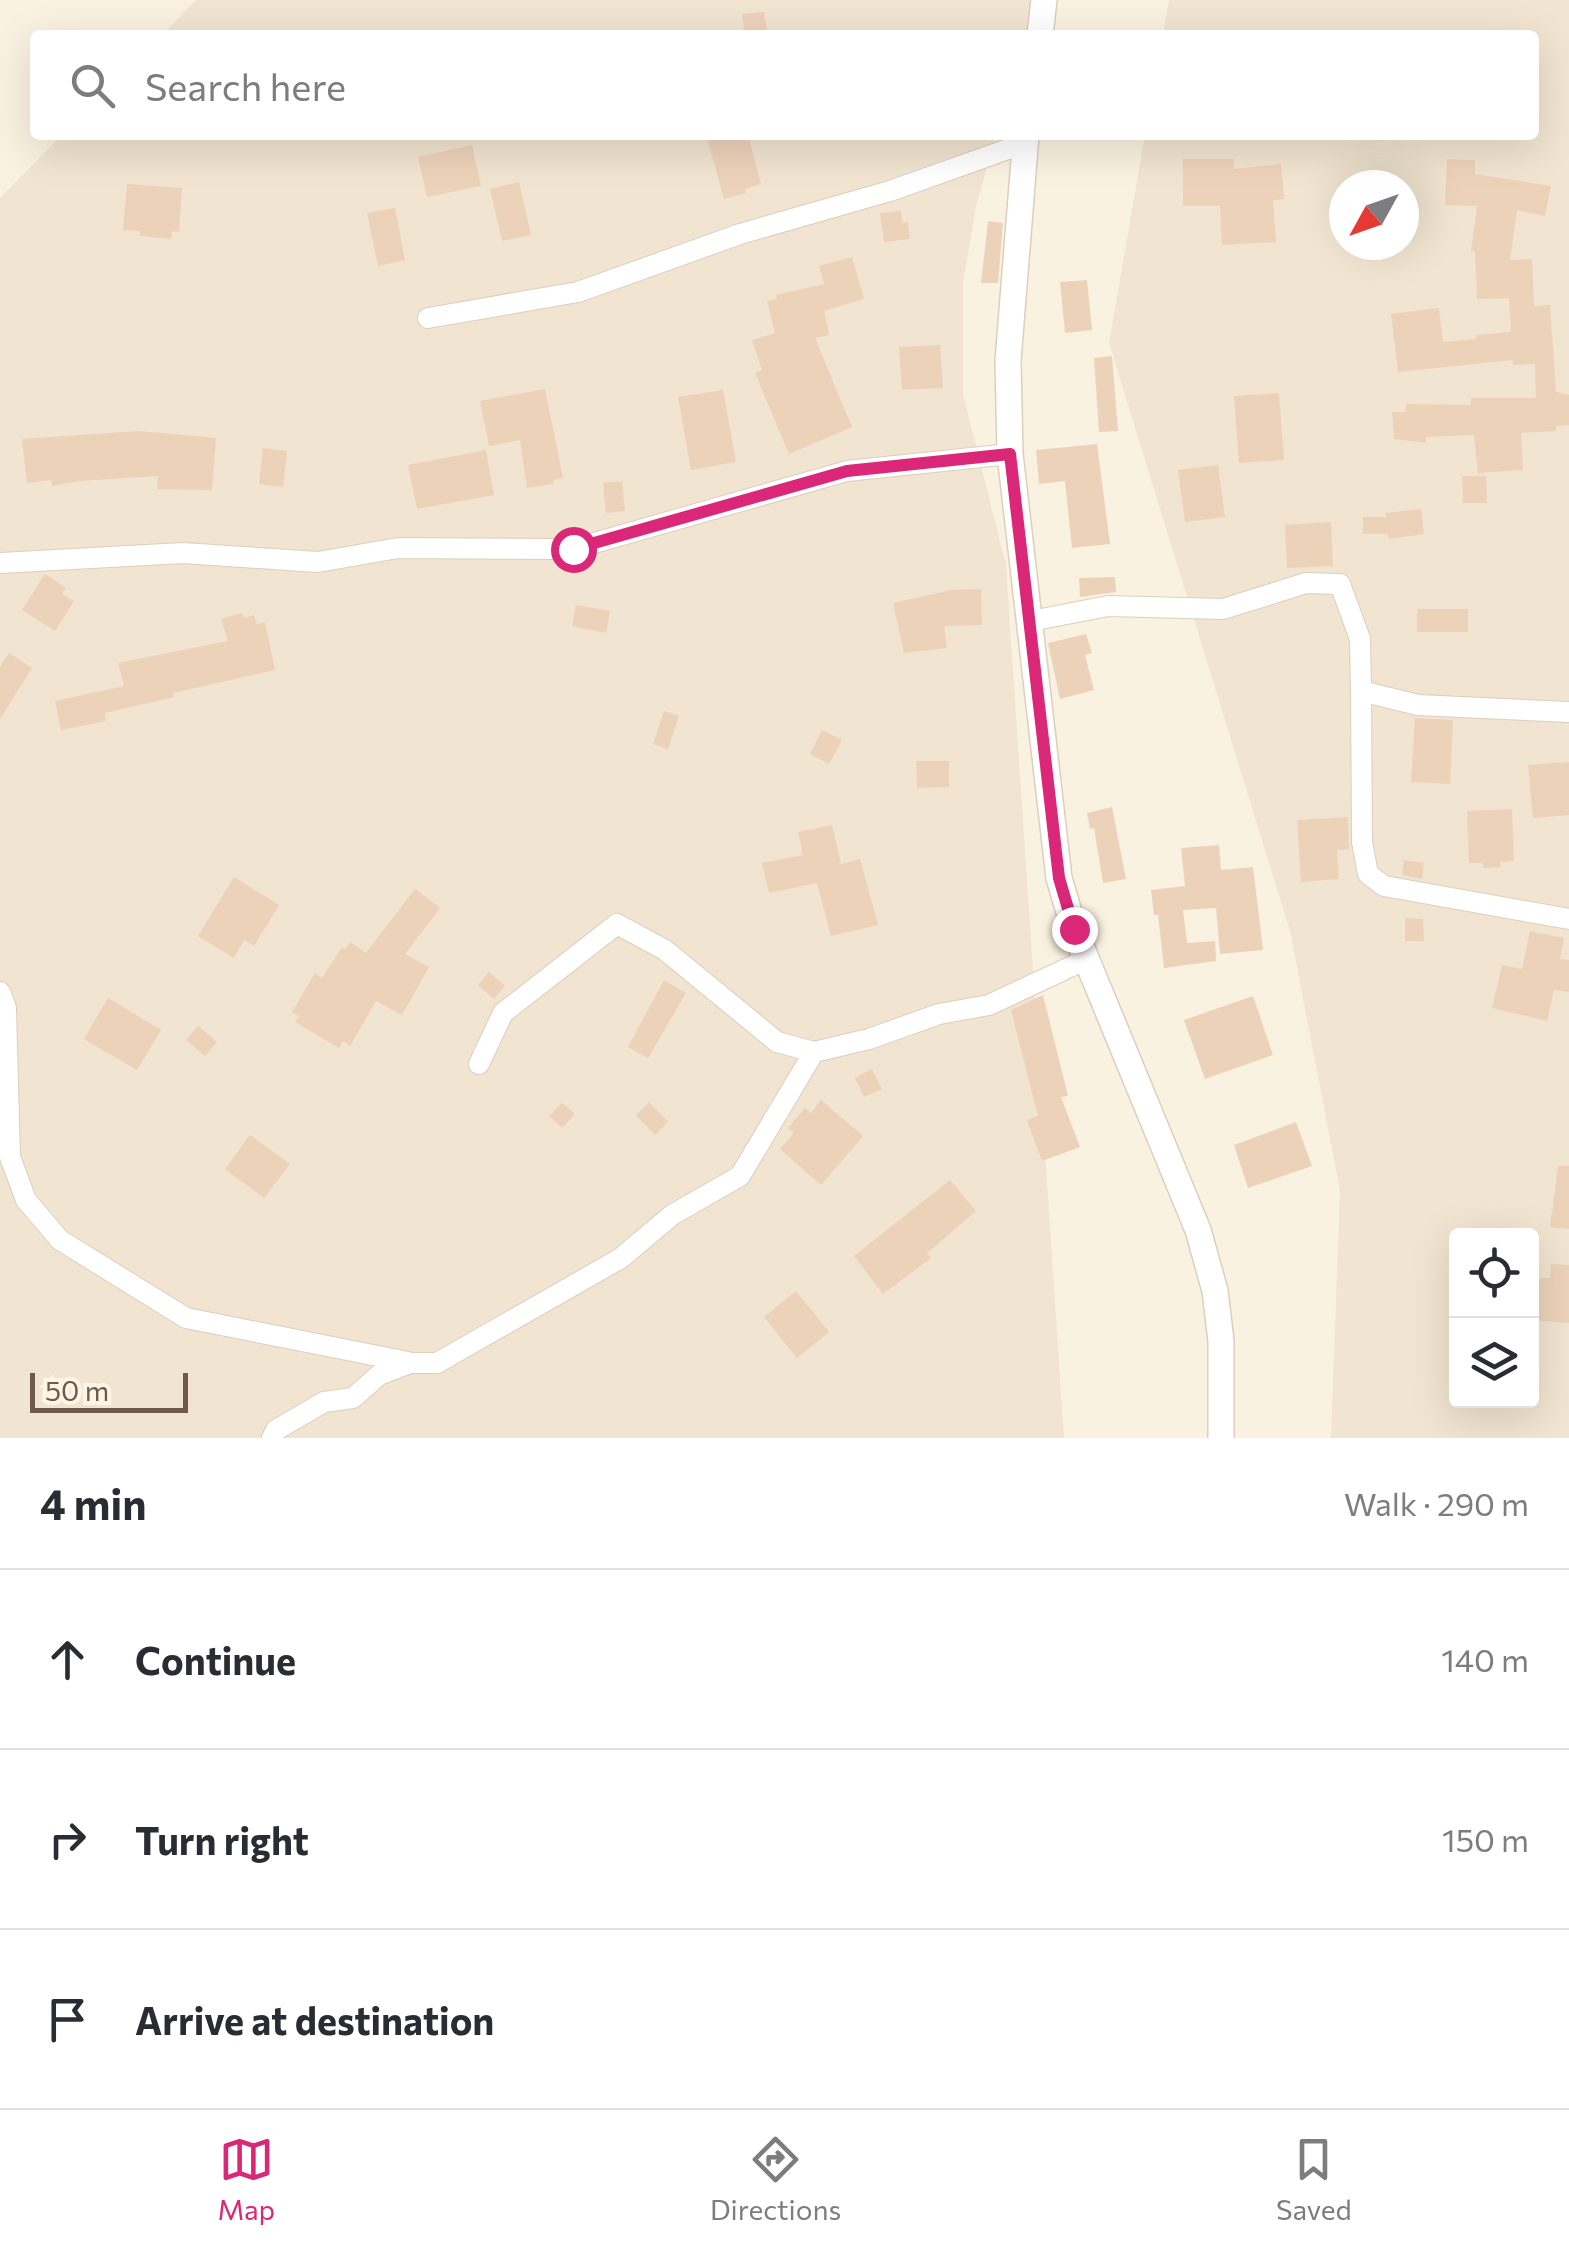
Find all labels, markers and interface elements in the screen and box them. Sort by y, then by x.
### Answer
search box [30,30,1539,140]
icon: search [65,58,120,113]
text: Search here [145,62,346,109]
north arrow [1329,170,1419,260]
route start [551,527,597,573]
route end [1052,907,1098,953]
map controls [1449,1228,1539,1408]
button: locate [1449,1228,1539,1318]
button: layers [1449,1318,1539,1408]
scale bar [30,1368,188,1412]
text: 50 m [45,1373,109,1407]
text: 4 min [40,1477,146,1529]
text: Walk · 290 m [1344,1483,1529,1523]
icon: ahead [40,1632,95,1687]
text: Continue [135,1636,296,1683]
text: 140 m [1441,1639,1529,1679]
icon: right [40,1812,95,1867]
text: Turn right [135,1816,309,1863]
text: 150 m [1442,1819,1529,1859]
icon: arrive [40,1992,95,2047]
text: Arrive at destination [135,1996,494,2043]
tab: Map [217,2132,275,2226]
tab: Directions [710,2132,841,2226]
tab: Saved [1276,2132,1352,2226]

